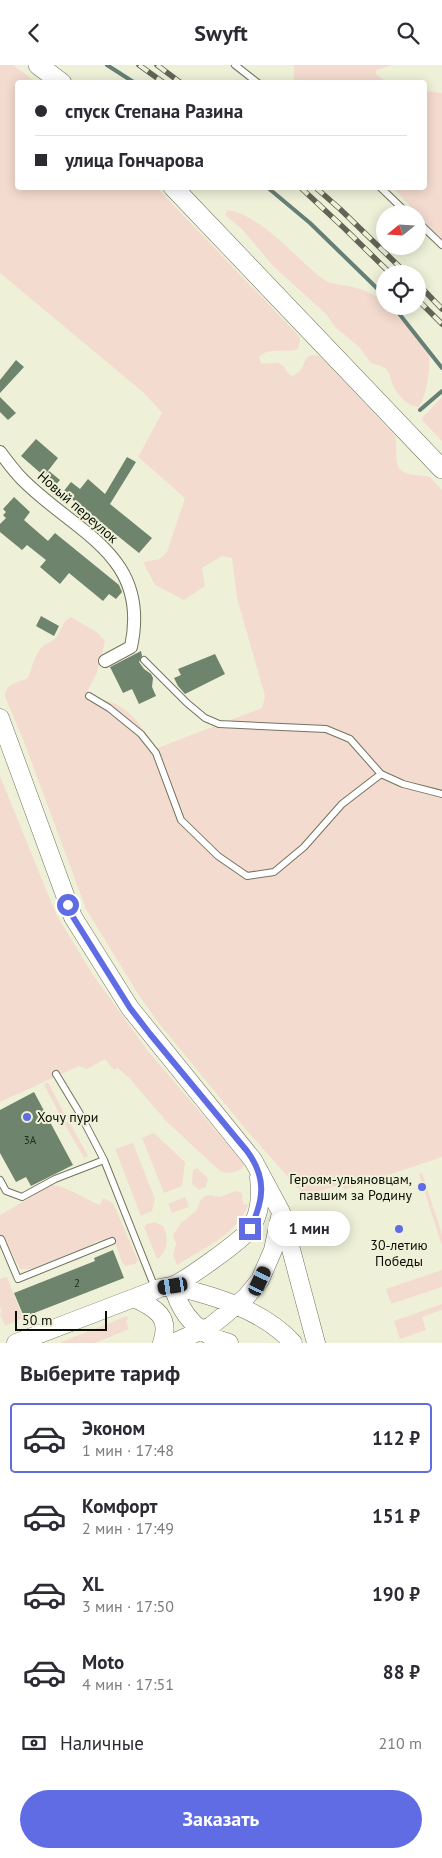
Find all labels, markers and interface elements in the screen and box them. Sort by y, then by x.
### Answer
icon: back [20,19,48,47]
text: Swyft [194,19,248,47]
icon: search [394,19,422,47]
text: спуск Степана Разина [65,99,243,123]
text: улица Гончарова [65,148,204,172]
north arrow [376,205,426,255]
map controls [376,205,426,315]
button: locate [376,265,426,315]
street label: Новый переулок [34,467,122,547]
route start [57,894,79,916]
place label: Хочу пури [37,1108,98,1126]
marker: Хочу пури [21,1111,33,1123]
house number: 3А [24,1133,37,1147]
place label: Героям-ульяновцам, павшим за Родину [289,1170,412,1204]
marker: Героям-ульяновцам, павшим за Родину [416,1181,428,1193]
callout: 1 мин [268,1211,350,1247]
route end [239,1218,261,1240]
text: 1 мин [288,1218,330,1238]
marker: 30-летию Победы [393,1223,405,1235]
place label: 30-летию Победы [370,1236,428,1270]
car [246,1264,273,1298]
house number: 2 [74,1276,80,1290]
car [157,1276,188,1296]
scale bar [15,1308,108,1331]
text: 50 m [22,1311,52,1329]
text: Выберите тариф [20,1359,180,1387]
icon: car [22,1416,67,1461]
text: Эконом [82,1416,145,1440]
text: 112 ₽ [372,1426,420,1450]
text: 1 мин · 17:48 [82,1440,174,1460]
icon: car [22,1494,67,1539]
text: Комфорт [82,1494,158,1518]
text: 151 ₽ [372,1504,420,1528]
text: 2 мин · 17:49 [82,1518,174,1538]
icon: car [22,1572,67,1617]
text: XL [82,1572,104,1596]
text: 190 ₽ [372,1582,420,1606]
text: 3 мин · 17:50 [82,1596,174,1616]
icon: car [22,1650,67,1695]
text: Moto [82,1650,124,1674]
text: 88 ₽ [383,1660,420,1684]
text: 4 мин · 17:51 [82,1674,174,1694]
icon: cash [20,1729,48,1757]
text: Наличные [60,1731,144,1755]
text: 210 m [379,1733,422,1753]
button: Заказать [20,1790,422,1848]

